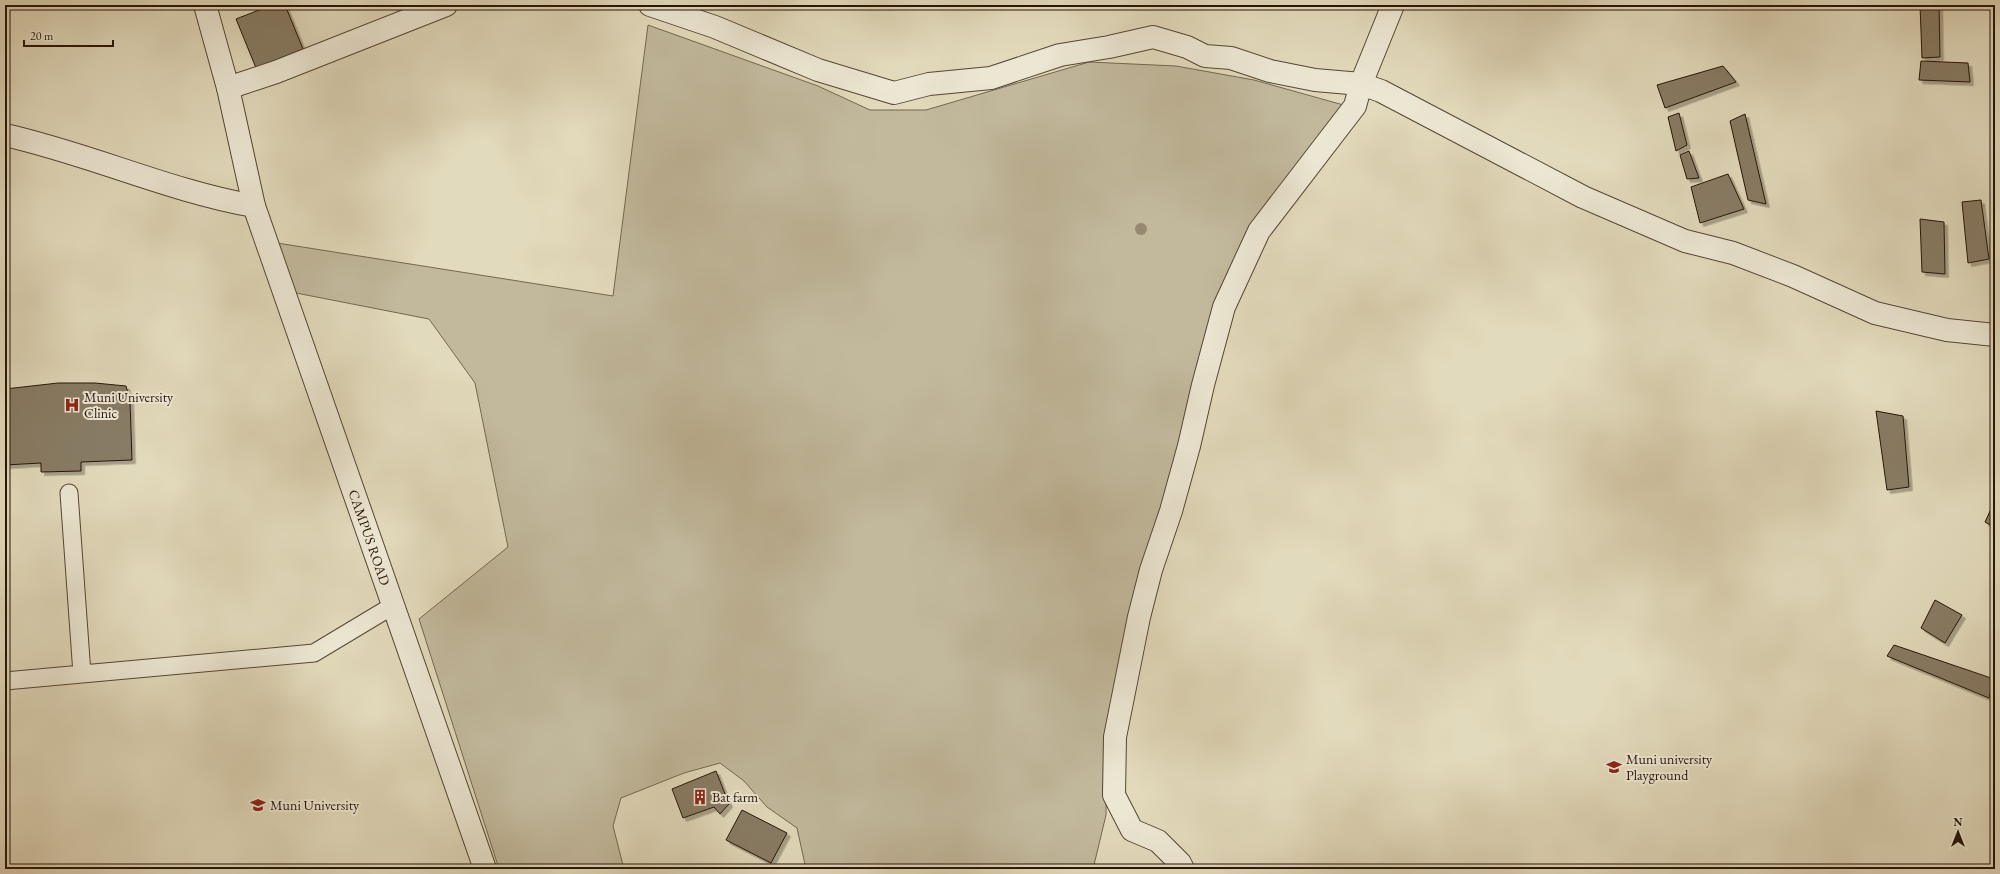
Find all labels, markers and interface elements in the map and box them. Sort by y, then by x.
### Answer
scale bar [24,22,113,48]
text: 20 m [30,28,54,44]
place label: Muni University Clinic [84,388,174,422]
hospital icon: Muni University Clinic [63,396,81,414]
street label: CAMPUS ROAD [345,487,395,588]
place label: Muni university Playground [1626,750,1713,784]
school or university icon: Muni university Playground [1605,758,1623,776]
building icon: Bat farm [691,788,709,806]
place label: Bat farm [712,788,758,806]
school or university icon: Muni University [249,796,267,814]
place label: Muni University [270,796,360,814]
north arrow [1938,812,1978,852]
text: N [1954,815,1963,829]

